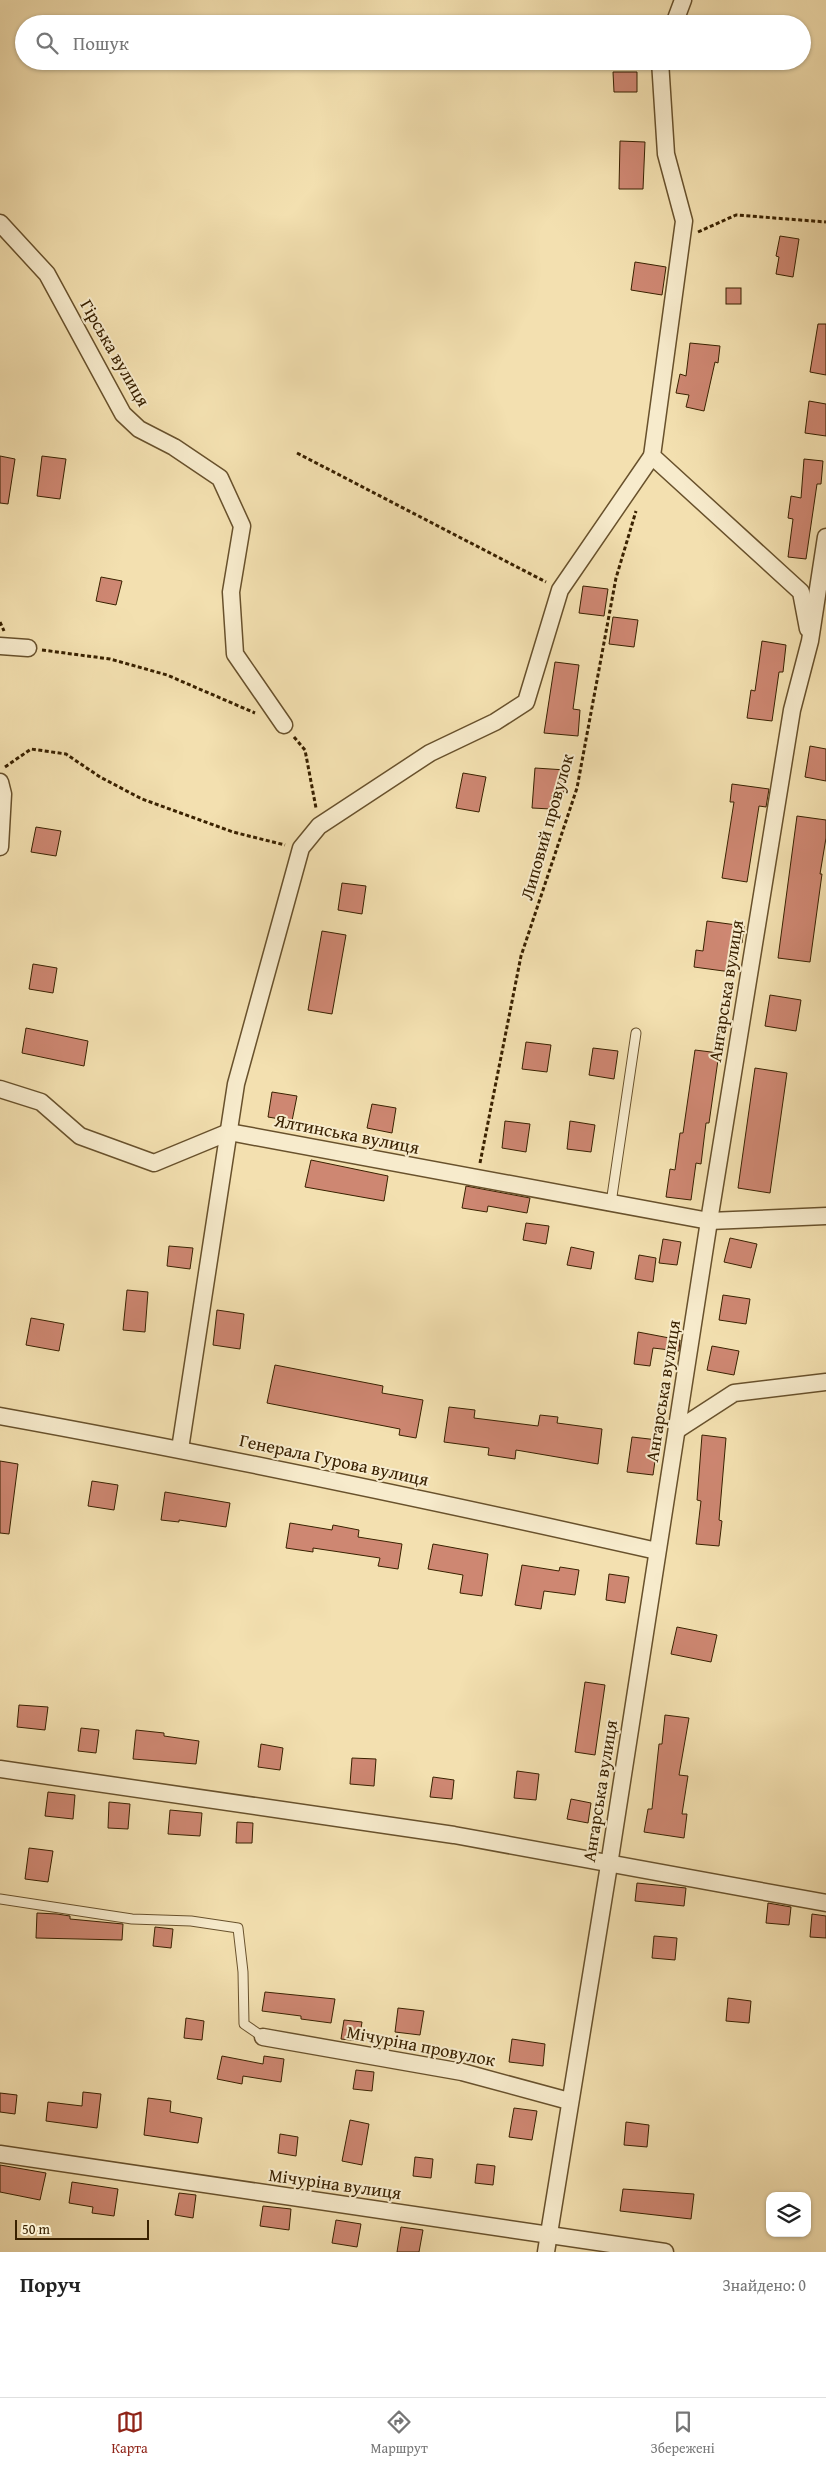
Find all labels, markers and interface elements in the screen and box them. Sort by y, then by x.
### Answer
search box [15,15,811,70]
icon: search [33,29,61,57]
text: Пошук [73,29,129,57]
street label: Гірська вулиця [74,294,157,411]
street label: Липовий провулок [513,750,580,903]
street label: Ангарська вулиця [701,918,750,1064]
street label: Ялтинська вулиця [272,1106,422,1161]
street label: Ангарська вулиця [638,1318,687,1464]
street label: Генерала Гурова вулиця [237,1426,431,1493]
street label: Ангарська вулиця [575,1718,624,1864]
street label: Мічуріна провулок [344,2018,498,2073]
street label: Мічуріна вулиця [267,2161,403,2206]
map controls [766,2192,811,2237]
button: layers [766,2192,811,2237]
scale bar [15,2217,149,2240]
text: 50 m [22,2219,50,2239]
text: Поруч [20,2269,81,2300]
text: Знайдено: 0 [723,2273,806,2297]
tab: Карта [111,2408,148,2458]
tab: Маршрут [370,2408,428,2458]
tab: Збережені [651,2408,715,2458]

